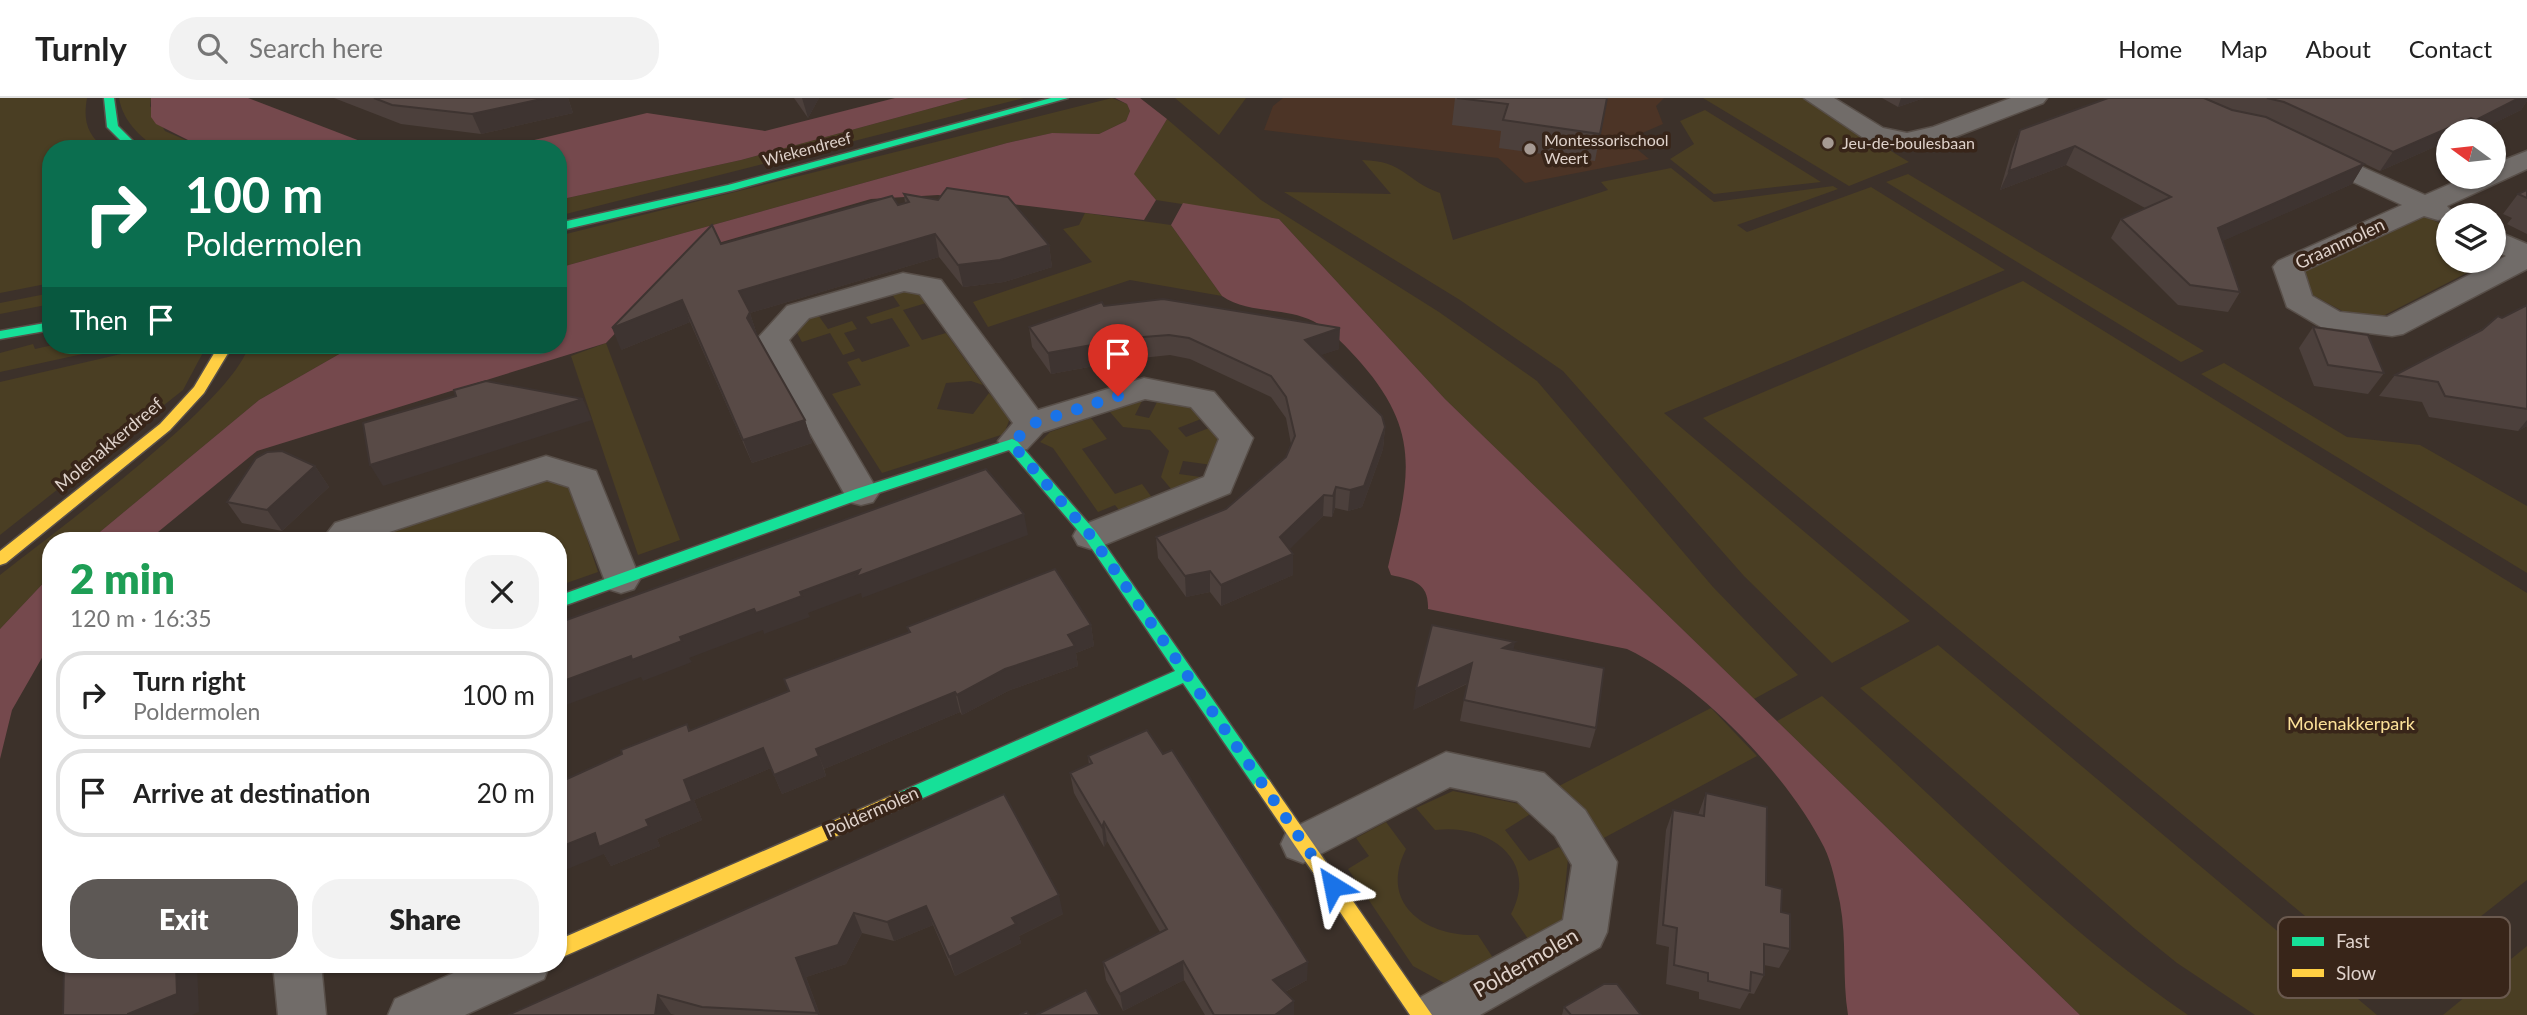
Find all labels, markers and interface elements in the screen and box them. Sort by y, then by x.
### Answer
search box [169,17,659,80]
text: Turnly [35,28,127,68]
icon: search [193,29,231,67]
text: Search here [249,32,383,64]
text: Home [2118,34,2182,63]
text: Map [2220,34,2268,63]
text: About [2306,34,2371,63]
text: Contact [2409,34,2492,63]
north arrow [2436,119,2506,189]
map controls [2436,119,2506,273]
street label: Wiekendreef [761,127,854,169]
place label: Montessorischool Weert [1544,130,1669,167]
place label: Jeu-de-boulesbaan [1842,133,1975,152]
marker: Jeu-de-boulesbaan [1820,135,1836,151]
marker: Montessorischool Weert [1522,141,1538,157]
text: 100 m [185,165,323,223]
icon: right [70,168,161,259]
button: layers [2436,203,2506,273]
street label: Graanmolen [2291,213,2388,273]
text: Poldermolen [185,224,362,263]
icon: arrive [142,301,180,339]
text: Then [70,304,128,336]
pin [1088,324,1148,396]
icon: arrive [1099,335,1137,373]
street label: Molenakkerdreef [50,392,167,496]
text: 2 min [70,553,175,603]
button: close [465,555,539,629]
text: 120 m · 16:35 [70,604,212,632]
text: Turn right [133,665,246,697]
icon: right [74,676,112,714]
text: 100 m [462,679,535,711]
text: Poldermolen [133,697,260,725]
park label: Molenakkerpark [2287,712,2416,734]
icon: arrive [74,774,112,812]
text: Arrive at destination [133,777,370,809]
text: 20 m [477,777,535,809]
street label: Poldermolen [822,781,922,841]
position arrow [1296,849,1370,923]
button: Exit [70,879,298,959]
button: Share [312,879,539,959]
legend [2278,917,2510,998]
street label: Poldermolen [1469,922,1582,1002]
text: Fast [2336,929,2370,952]
text: Slow [2336,961,2376,984]

